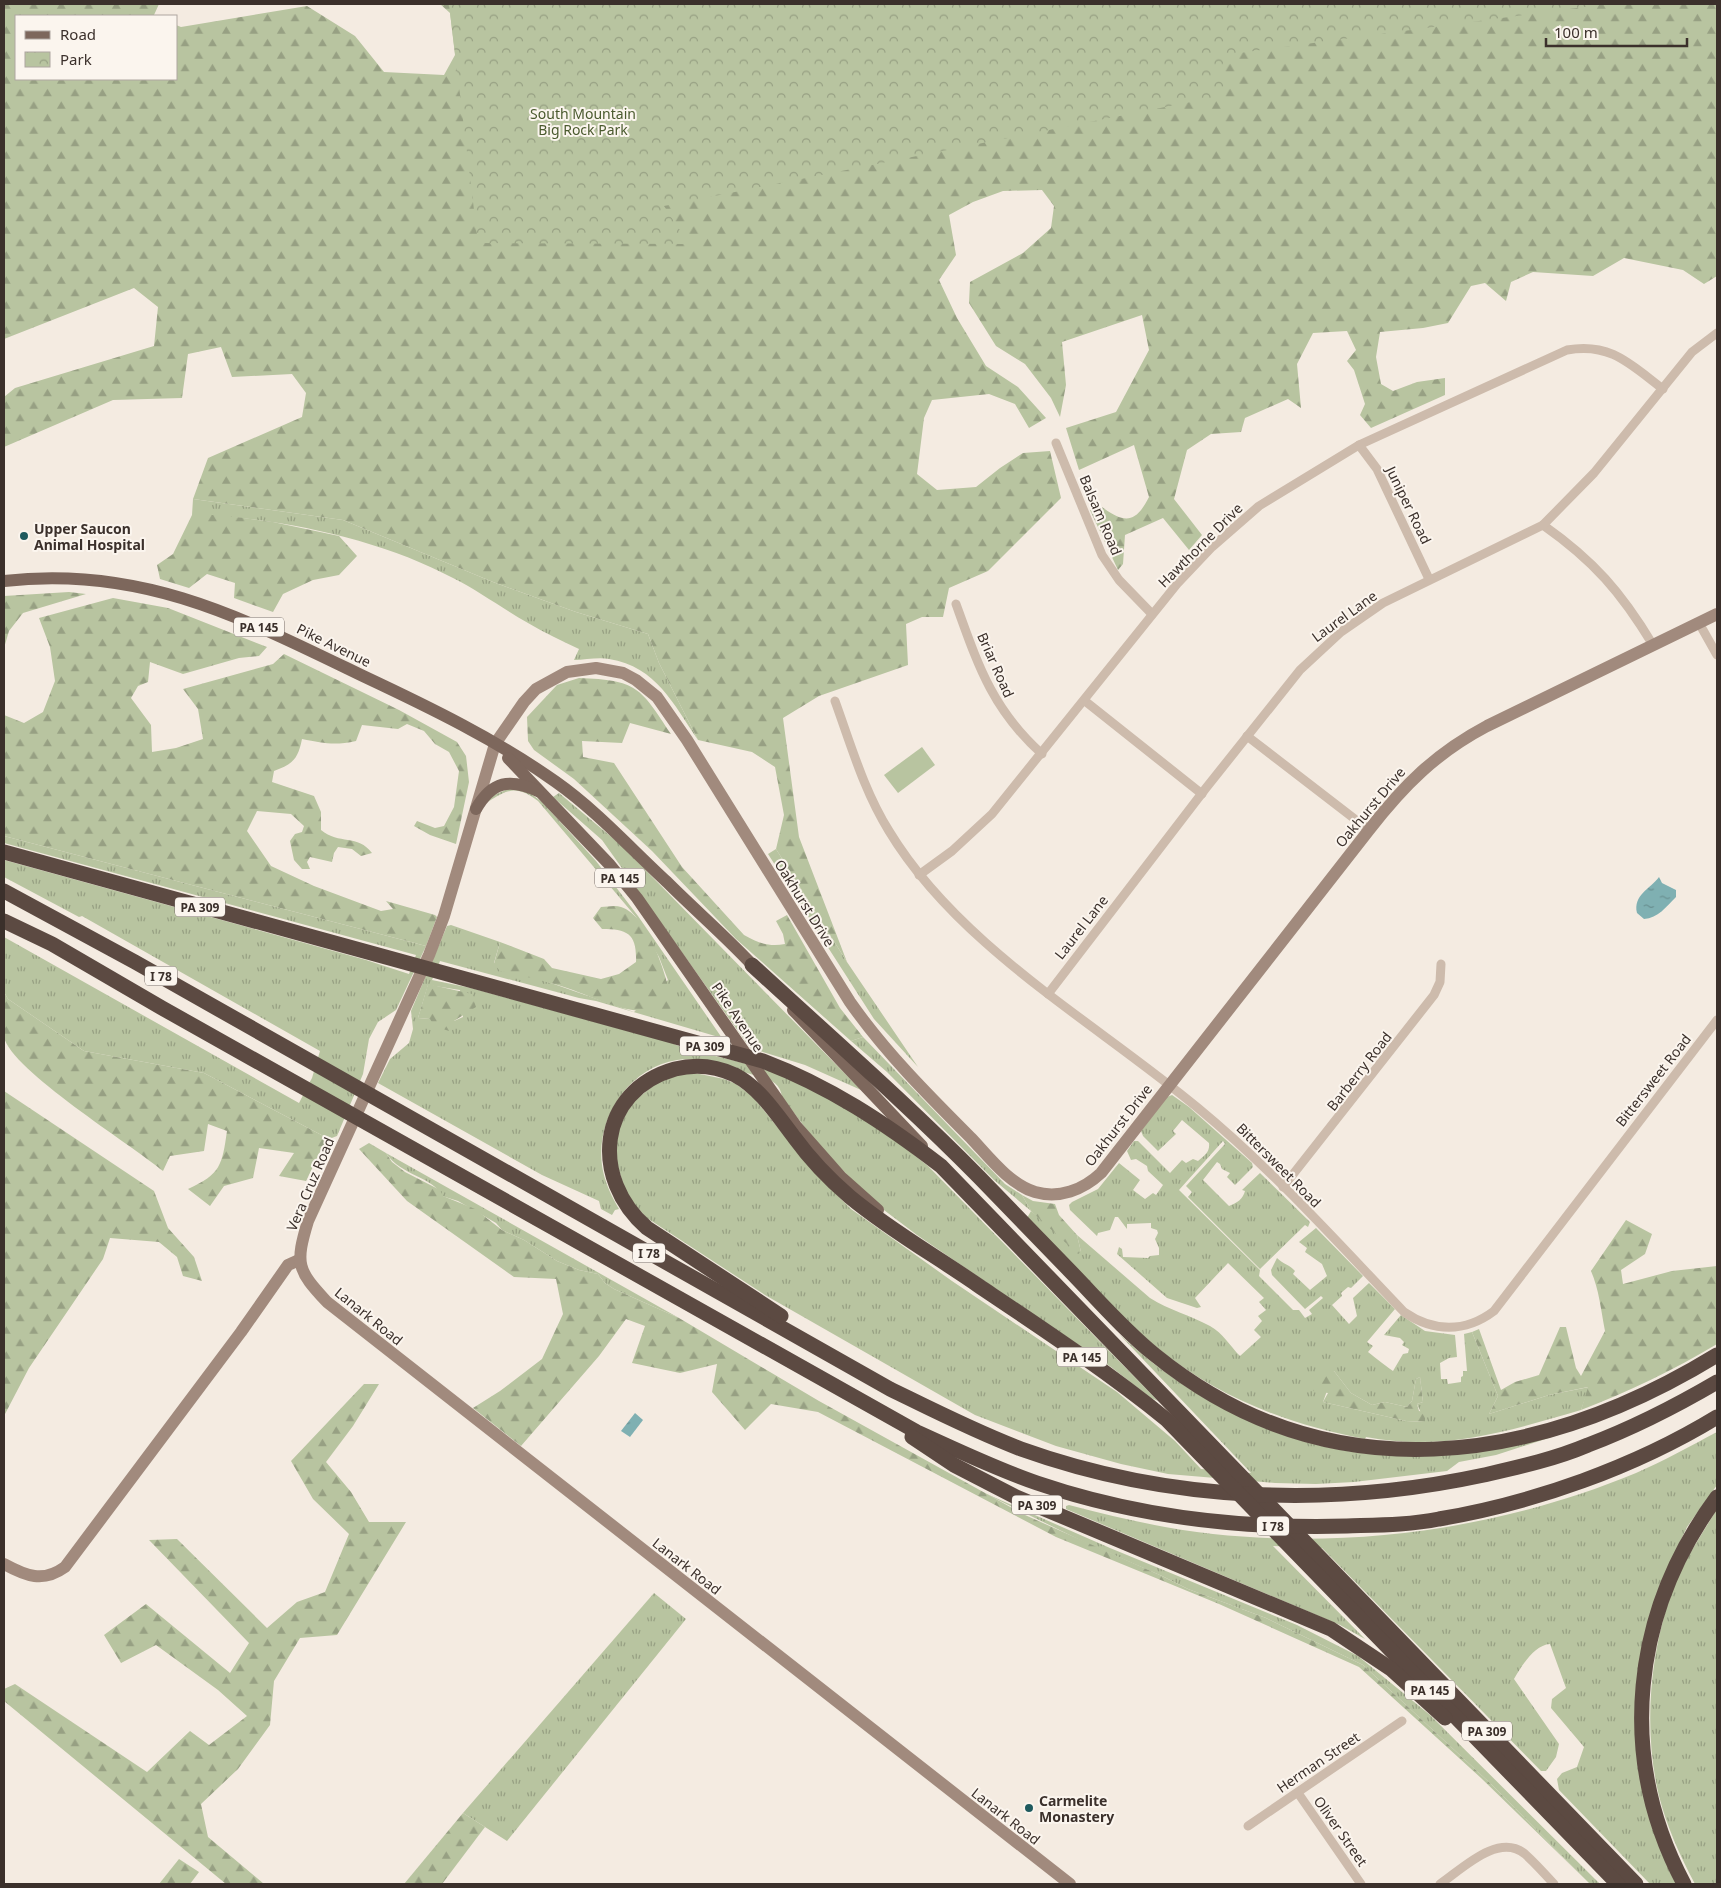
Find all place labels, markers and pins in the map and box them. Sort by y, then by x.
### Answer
place label: Upper Saucon Animal Hospital [34,519,145,554]
marker: Upper Saucon Animal Hospital [18,530,30,542]
place label: Carmelite Monastery [1039,1791,1114,1826]
marker: Carmelite Monastery [1023,1802,1035,1814]

